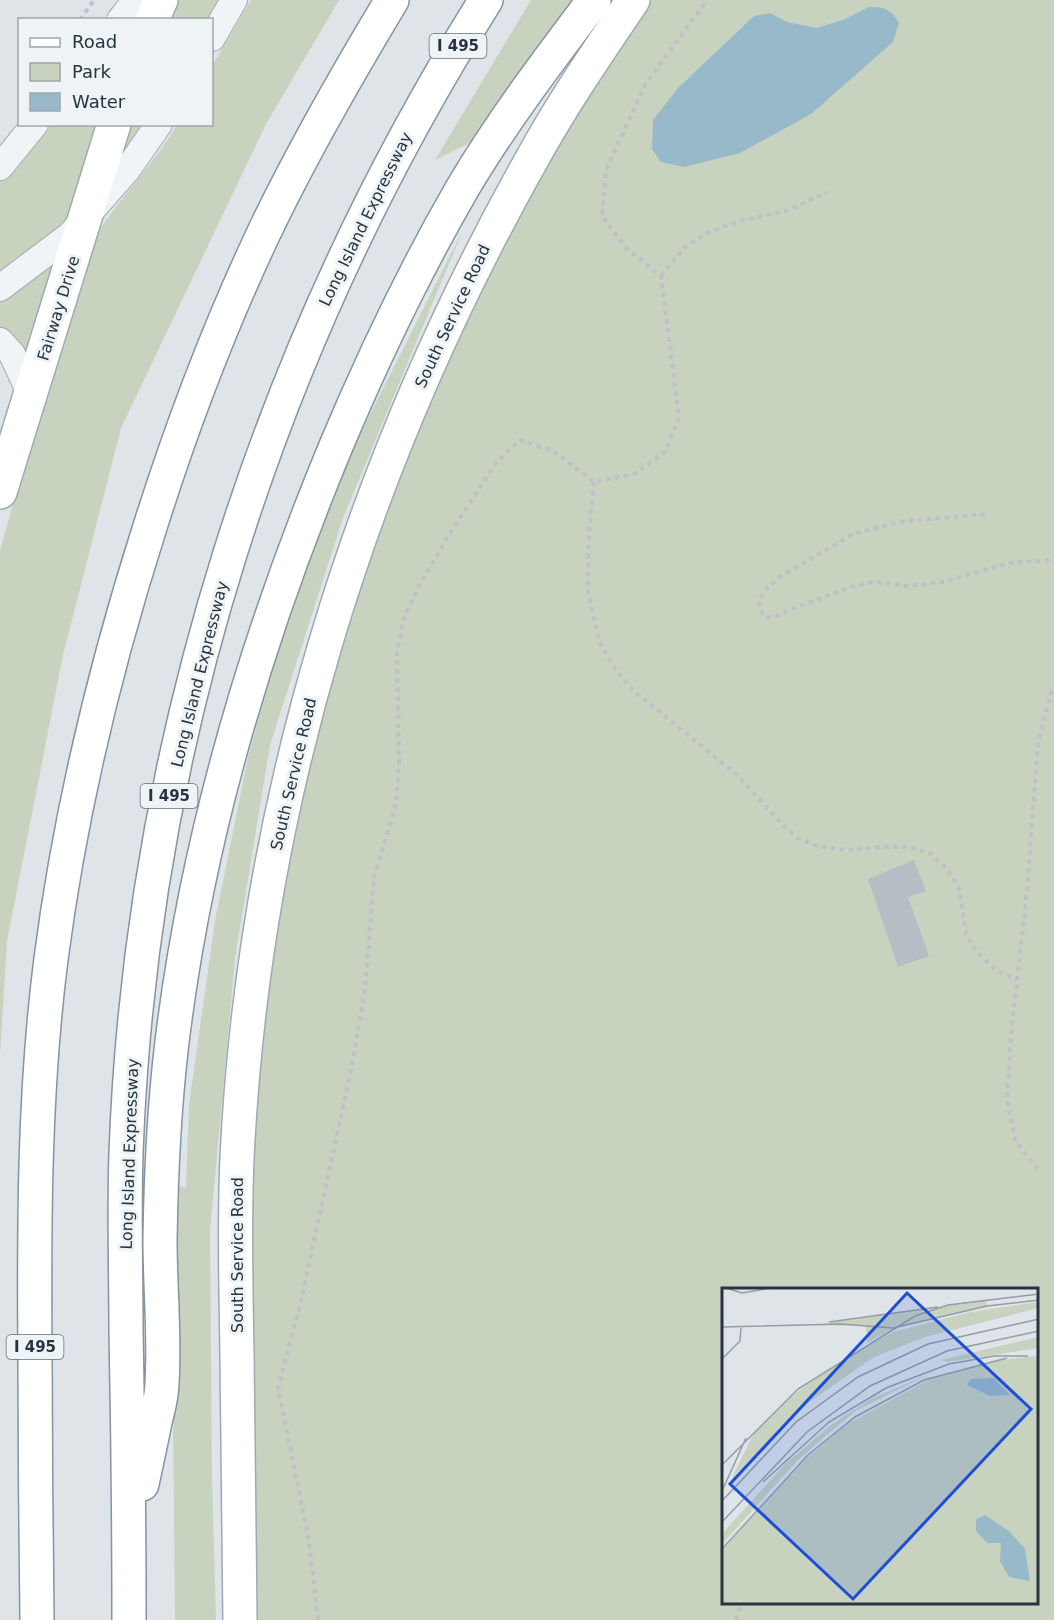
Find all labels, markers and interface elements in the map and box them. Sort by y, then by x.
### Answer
legend [18,18,213,126]
text: Road [72,31,117,52]
road number: I 495 [430,34,486,58]
text: Park [72,61,111,82]
text: Water [72,91,126,112]
street label: Long Island Expressway [315,129,416,309]
street label: South Service Road [411,242,494,391]
street label: Fairway Drive [34,253,83,363]
street label: Long Island Expressway [167,579,232,769]
street label: South Service Road [267,696,320,852]
road number: I 495 [140,784,198,808]
street label: Long Island Expressway [117,1058,142,1250]
street label: South Service Road [228,1177,247,1333]
inset map [722,1288,1039,1605]
road number: I 495 [6,1335,63,1359]

